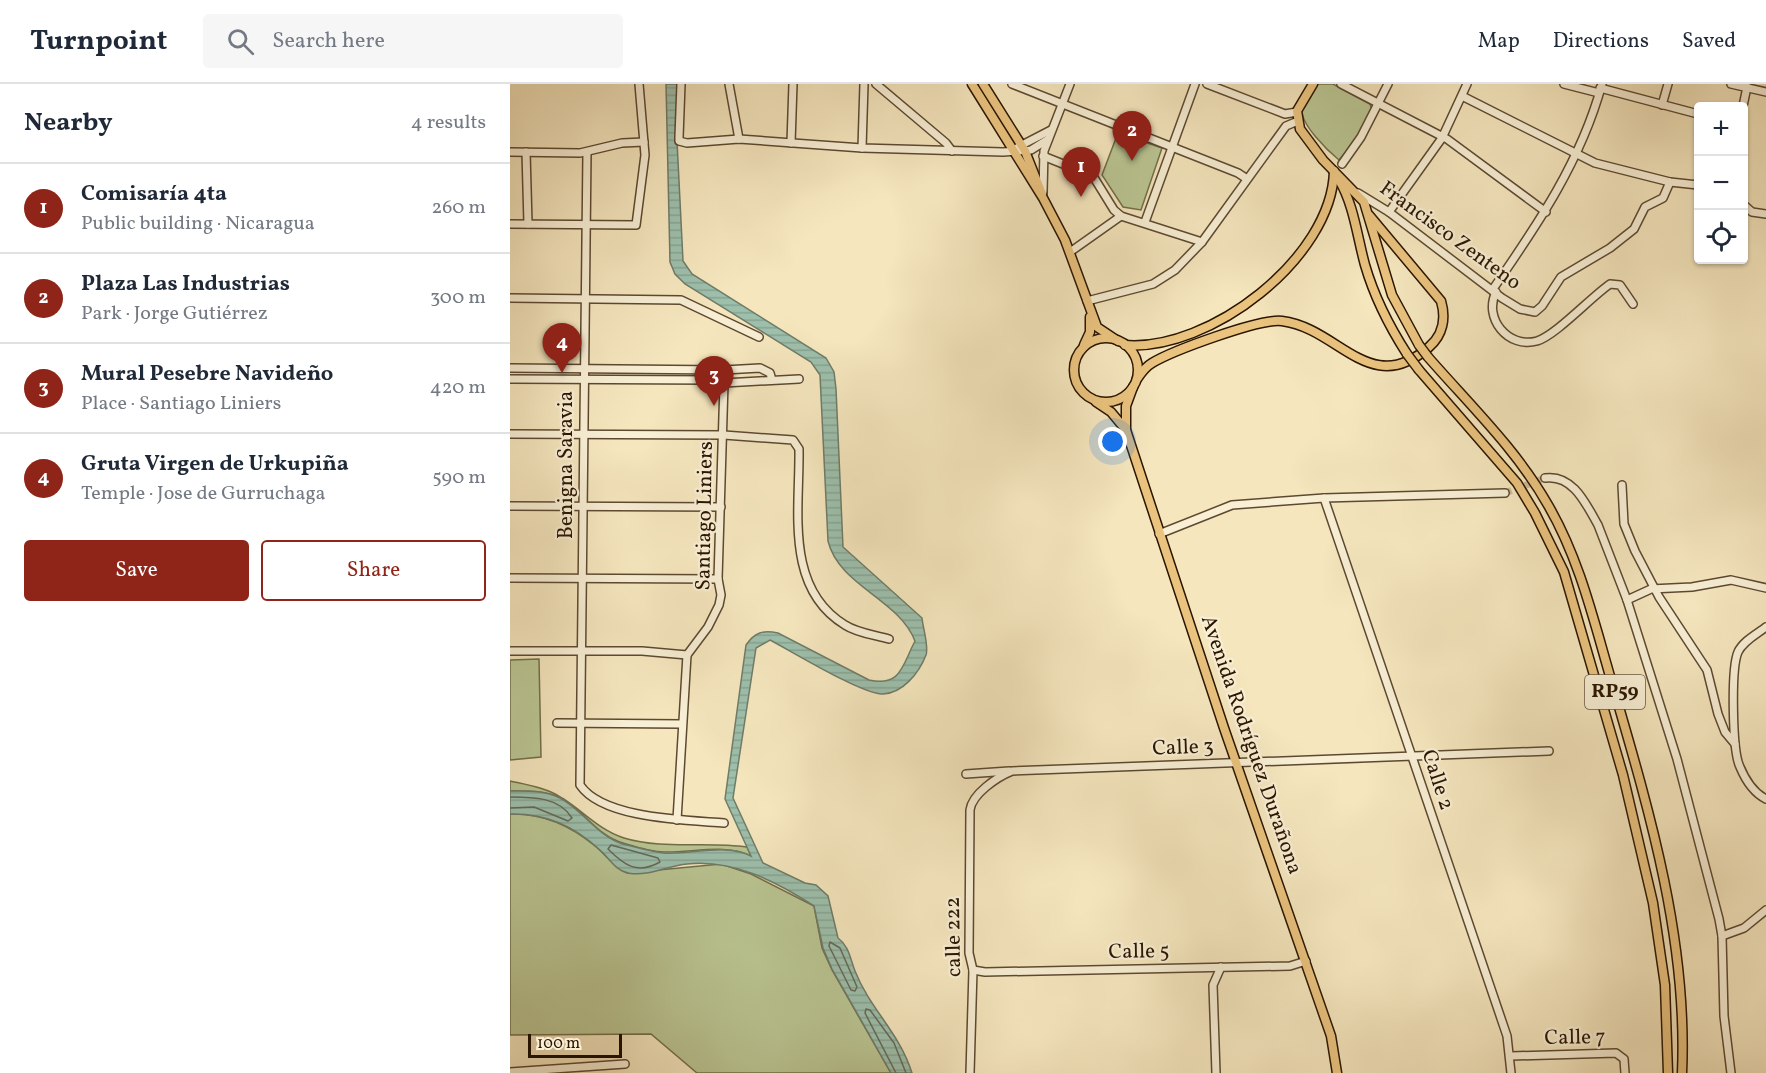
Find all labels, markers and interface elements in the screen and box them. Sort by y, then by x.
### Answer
search box [203,14,623,68]
text: Turnpoint [30,22,167,61]
icon: search [224,25,257,58]
text: Search here [272,26,385,57]
text: Map [1478,27,1520,56]
text: Directions [1553,27,1649,56]
text: Saved [1682,27,1736,56]
map controls [1694,102,1748,264]
button: + [1694,102,1748,156]
text: Nearby [24,105,113,141]
text: 4 results [411,109,486,137]
pin: 2 [1112,112,1152,161]
pin: 1 [1062,147,1100,197]
button: − [1694,156,1748,210]
street label: Francisco Zenteno [1373,175,1527,297]
text: Comisaría 4ta [81,179,227,210]
text: 1 [39,194,48,222]
text: 260 m [431,194,486,222]
text: Public building · Nicaragua [81,210,315,238]
button: locate [1694,210,1748,264]
text: Plaza Las Industrias [81,269,290,300]
text: 2 [38,284,49,312]
text: 300 m [430,284,486,312]
text: Park · Jorge Gutiérrez [81,300,268,328]
pin: 4 [542,324,582,373]
pin: 3 [694,356,734,406]
text: Mural Pesebre Navideño [81,359,333,390]
text: 3 [38,374,49,402]
text: 420 m [430,374,486,402]
text: Place · Santiago Liniers [81,390,281,418]
street label: Benigna Saravia [552,391,581,539]
your location [1098,427,1127,456]
street label: Santiago Liniers [689,441,721,591]
text: Gruta Virgen de Urkupiña [81,449,349,480]
text: 4 [37,464,50,492]
text: 590 m [432,464,486,492]
text: Temple · Jose de Gurruchaga [81,480,326,508]
button: Save [24,540,249,601]
button: Share [261,540,486,601]
street label: Avenida Rodríguez Durañona [1193,612,1309,878]
road number: RP59 [1585,675,1645,709]
street label: Calle 3 [1152,732,1214,764]
street label: Calle 2 [1414,746,1460,814]
street label: calle 222 [939,897,969,977]
street label: Calle 5 [1108,937,1170,967]
street label: Calle 7 [1544,1023,1606,1053]
scale bar [528,1031,622,1058]
text: 100 m [537,1033,580,1055]

